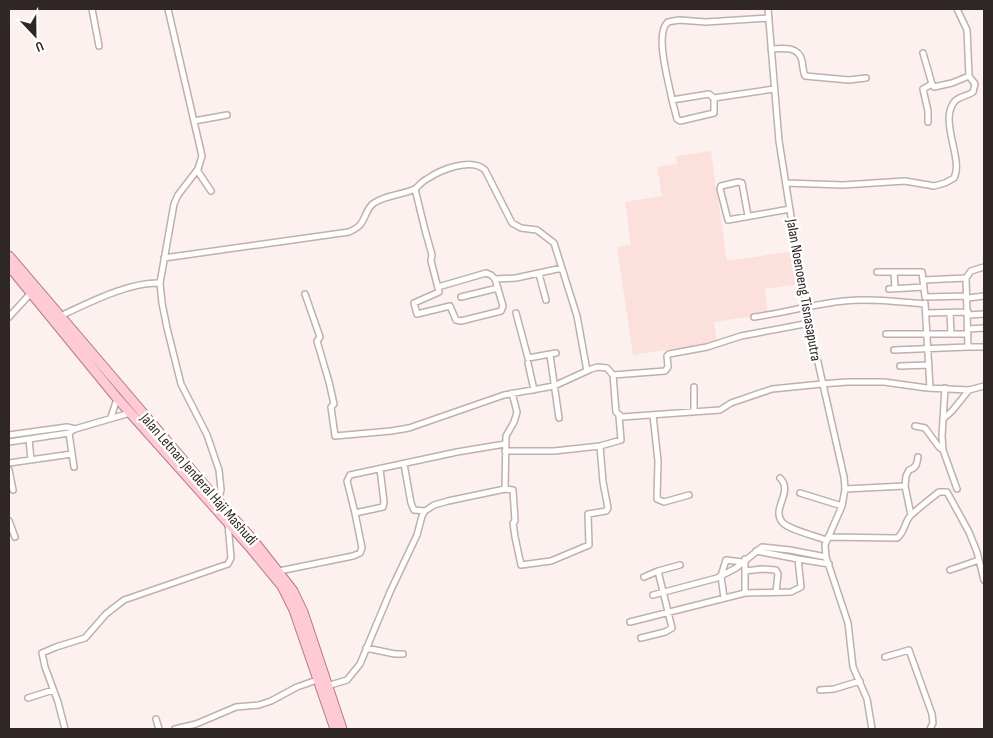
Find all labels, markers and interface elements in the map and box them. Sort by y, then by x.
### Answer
north arrow [10,10,60,60]
text: U [33,37,46,56]
street label: Jalan Noenoeng Tisnasaputra [781,217,825,363]
street label: Jalan Letnan Jenderal Haji Mashudi [135,409,261,550]

